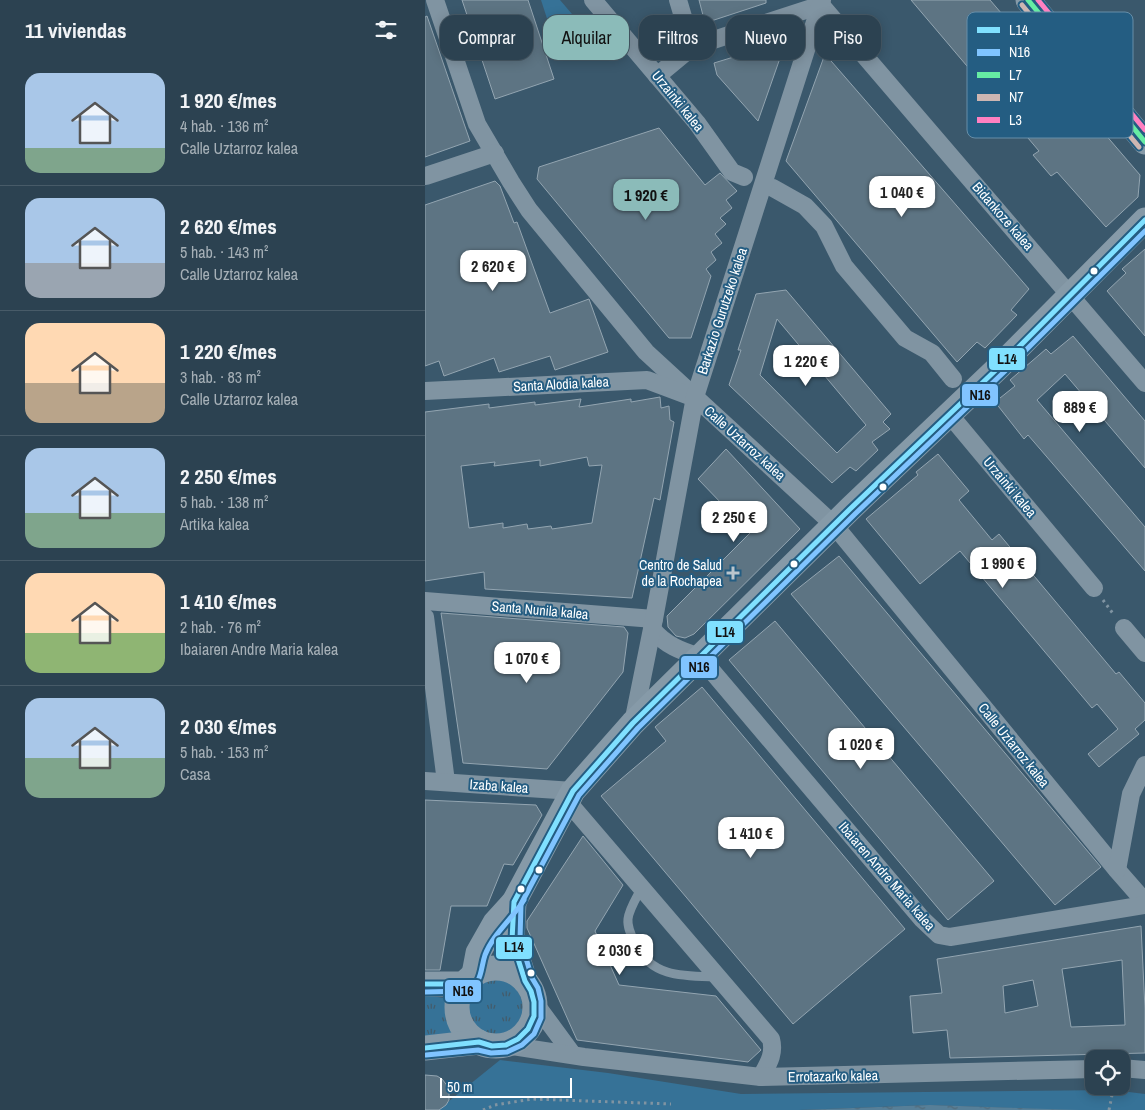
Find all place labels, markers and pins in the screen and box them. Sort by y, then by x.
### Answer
pin: 1 040 € [856,176,948,218]
pin: 1 920 € [600,178,692,221]
pin: 2 620 € [447,250,539,292]
unlabelled marker [1089,266,1099,276]
pin: 1 220 € [760,344,852,387]
pin: 889 € [1045,390,1115,433]
unlabelled marker [878,482,888,492]
pin: 2 250 € [688,500,780,543]
pin: 1 990 € [957,546,1049,589]
place label: Centro de Salud de la Rochapea [639,556,723,590]
unlabelled marker [789,559,799,569]
marker: Centro de Salud de la Rochapea [726,566,740,580]
pin: 1 070 € [481,642,573,684]
pin: 1 020 € [815,728,907,770]
pin: 1 410 € [705,816,797,859]
unlabelled marker [534,865,544,875]
unlabelled marker [516,884,526,894]
pin: 2 030 € [574,934,666,976]
unlabelled marker [526,968,536,978]

